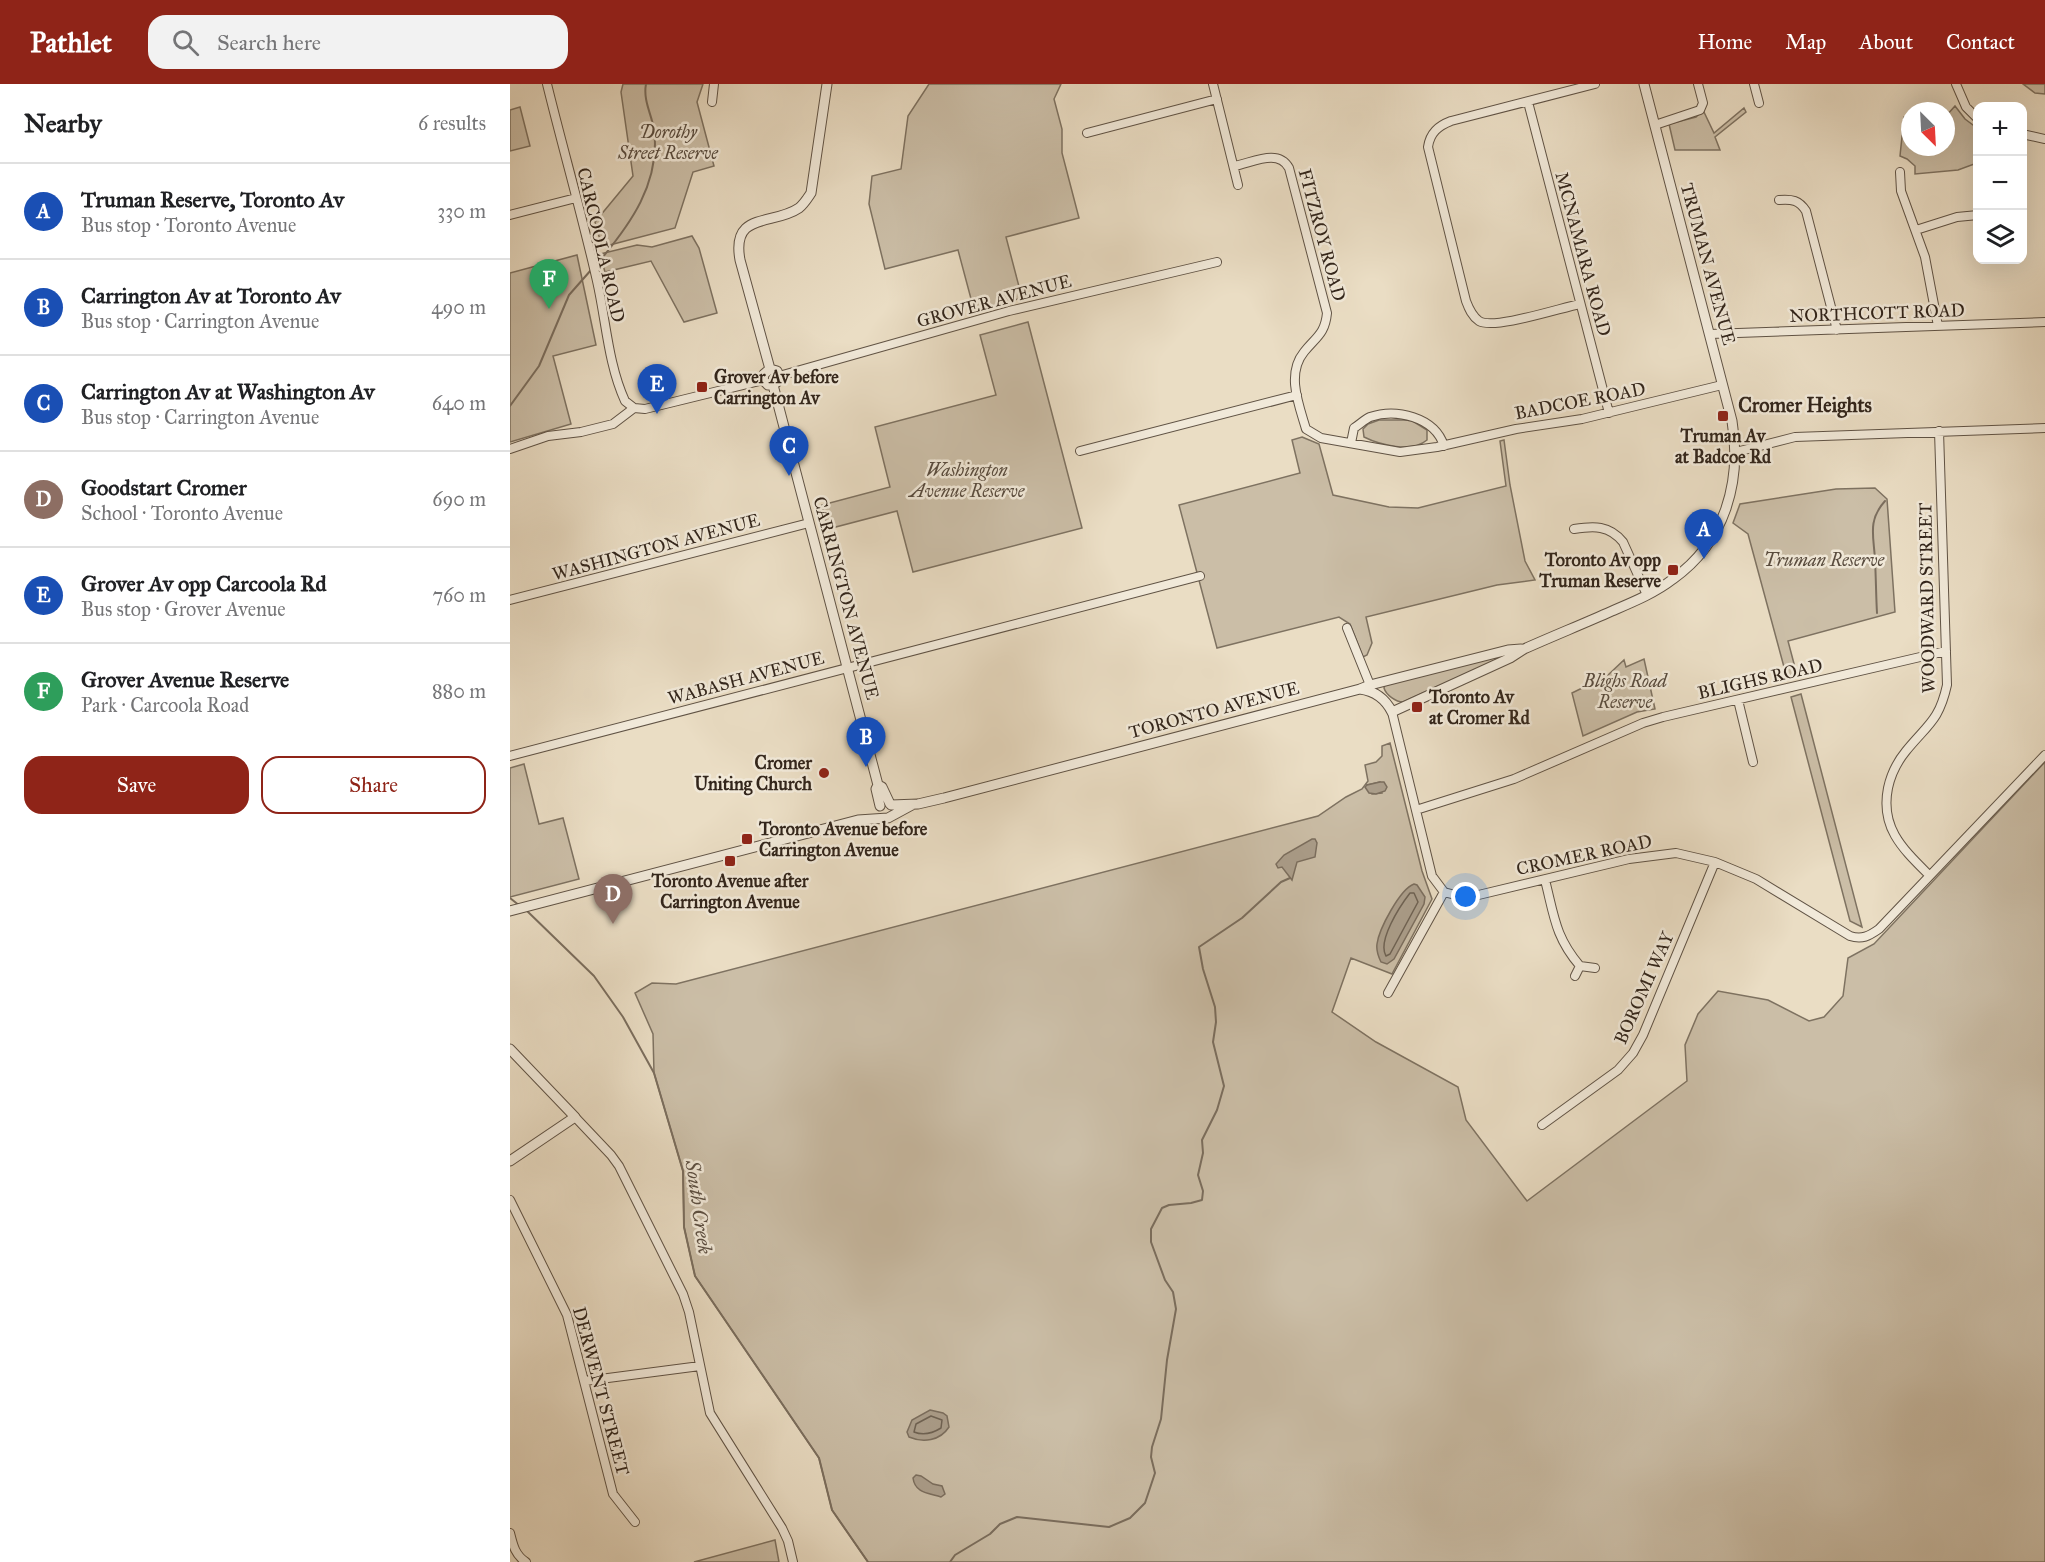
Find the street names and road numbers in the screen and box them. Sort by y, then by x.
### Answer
street label: CARCOOLA ROAD [572,165,630,325]
street label: FITZROY ROAD [1294,166,1350,304]
street label: MCNAMARA ROAD [1550,169,1616,339]
street label: TRUMAN AVENUE [1676,181,1740,348]
street label: GROVER AVENUE [914,270,1074,332]
street label: NORTHCOTT ROAD [1789,299,1965,327]
street label: BADCOE ROAD [1513,378,1647,424]
street label: CARRINGTON AVENUE [808,494,884,702]
street label: WOODWARD STREET [1914,502,1940,694]
street label: WASHINGTON AVENUE [550,509,762,585]
street label: WABASH AVENUE [665,647,827,709]
street label: BLIGHS ROAD [1695,654,1825,704]
street label: TORONTO AVENUE [1126,677,1302,743]
street label: CROMER ROAD [1514,830,1654,880]
street label: BOROMI WAY [1609,928,1679,1048]
street label: DERWENT STREET [568,1304,634,1478]

